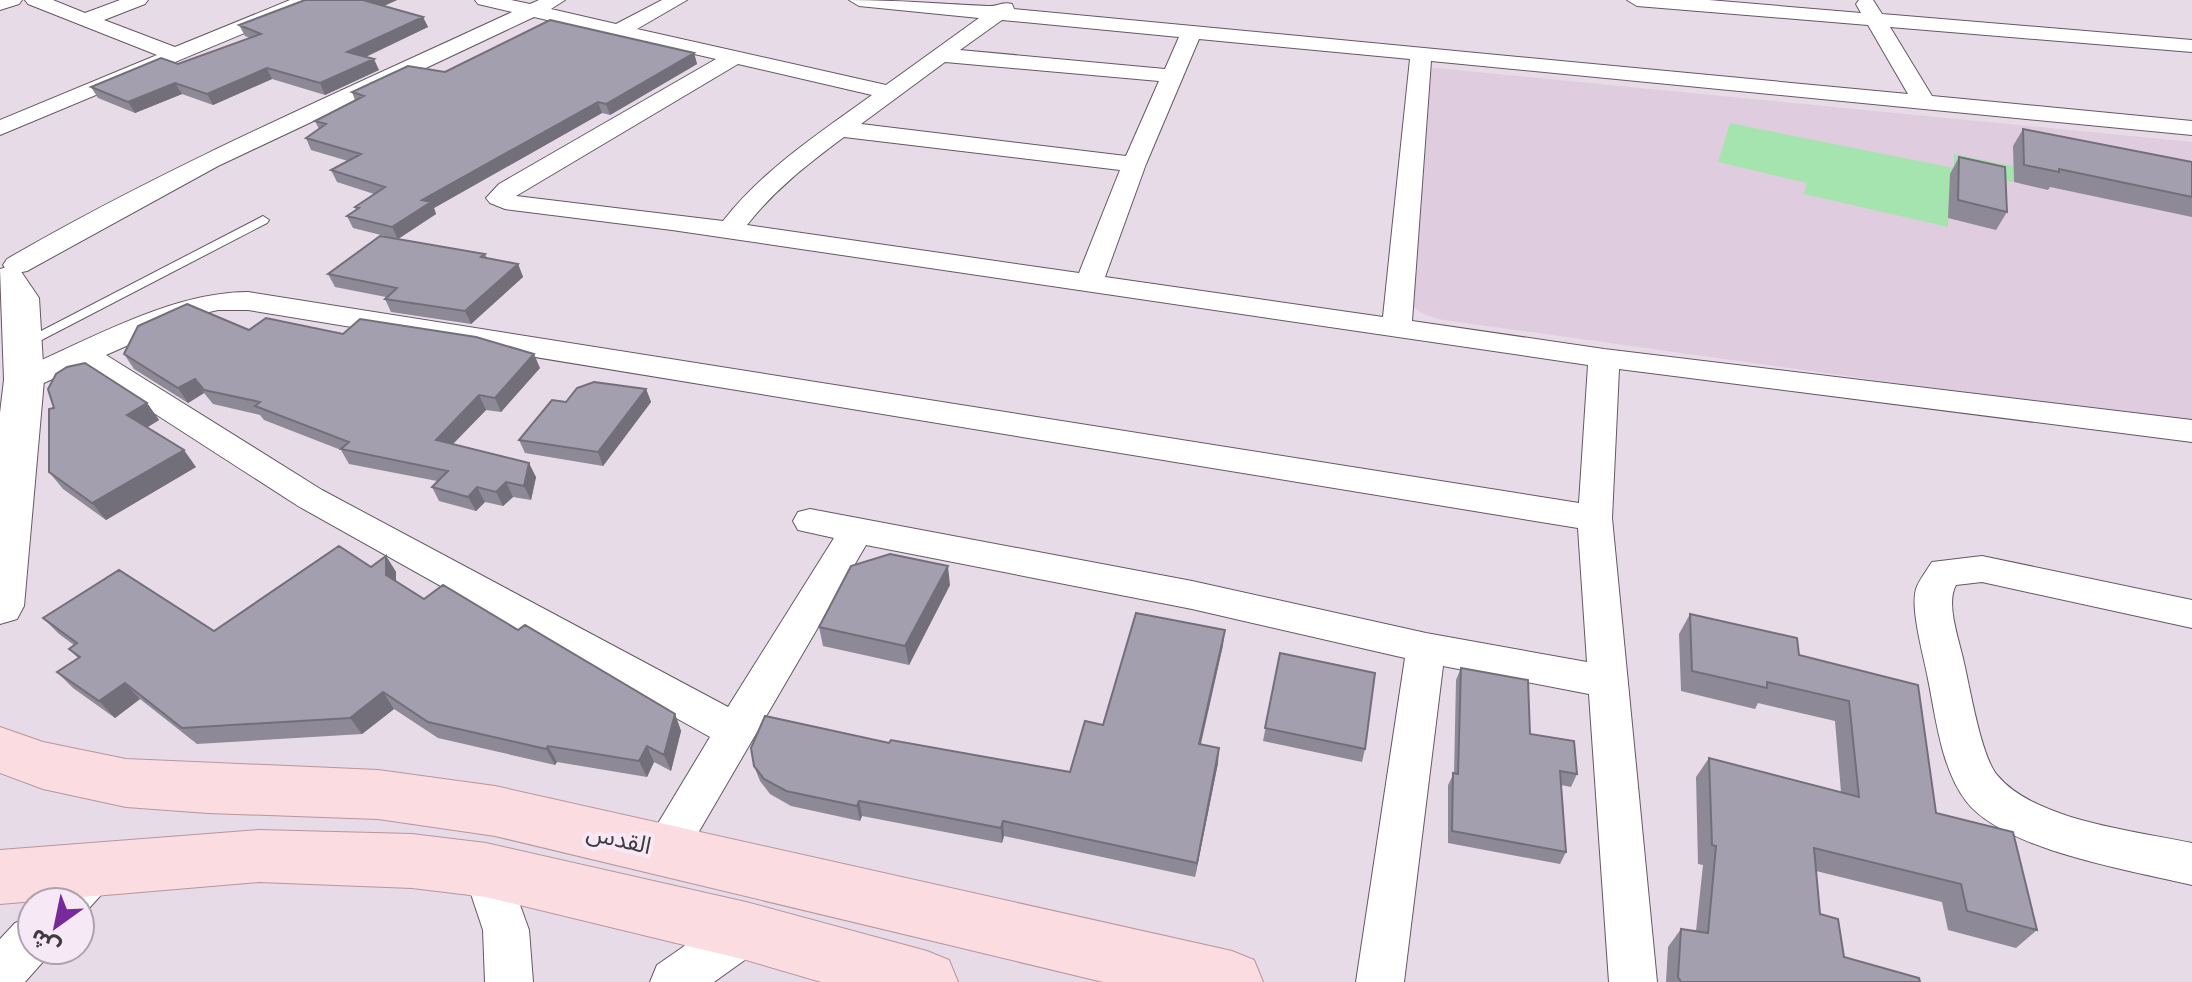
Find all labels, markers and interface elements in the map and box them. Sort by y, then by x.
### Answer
street label: القدس [584,818,654,860]
north arrow [16,886,96,966]
text: ش [25,923,65,962]

